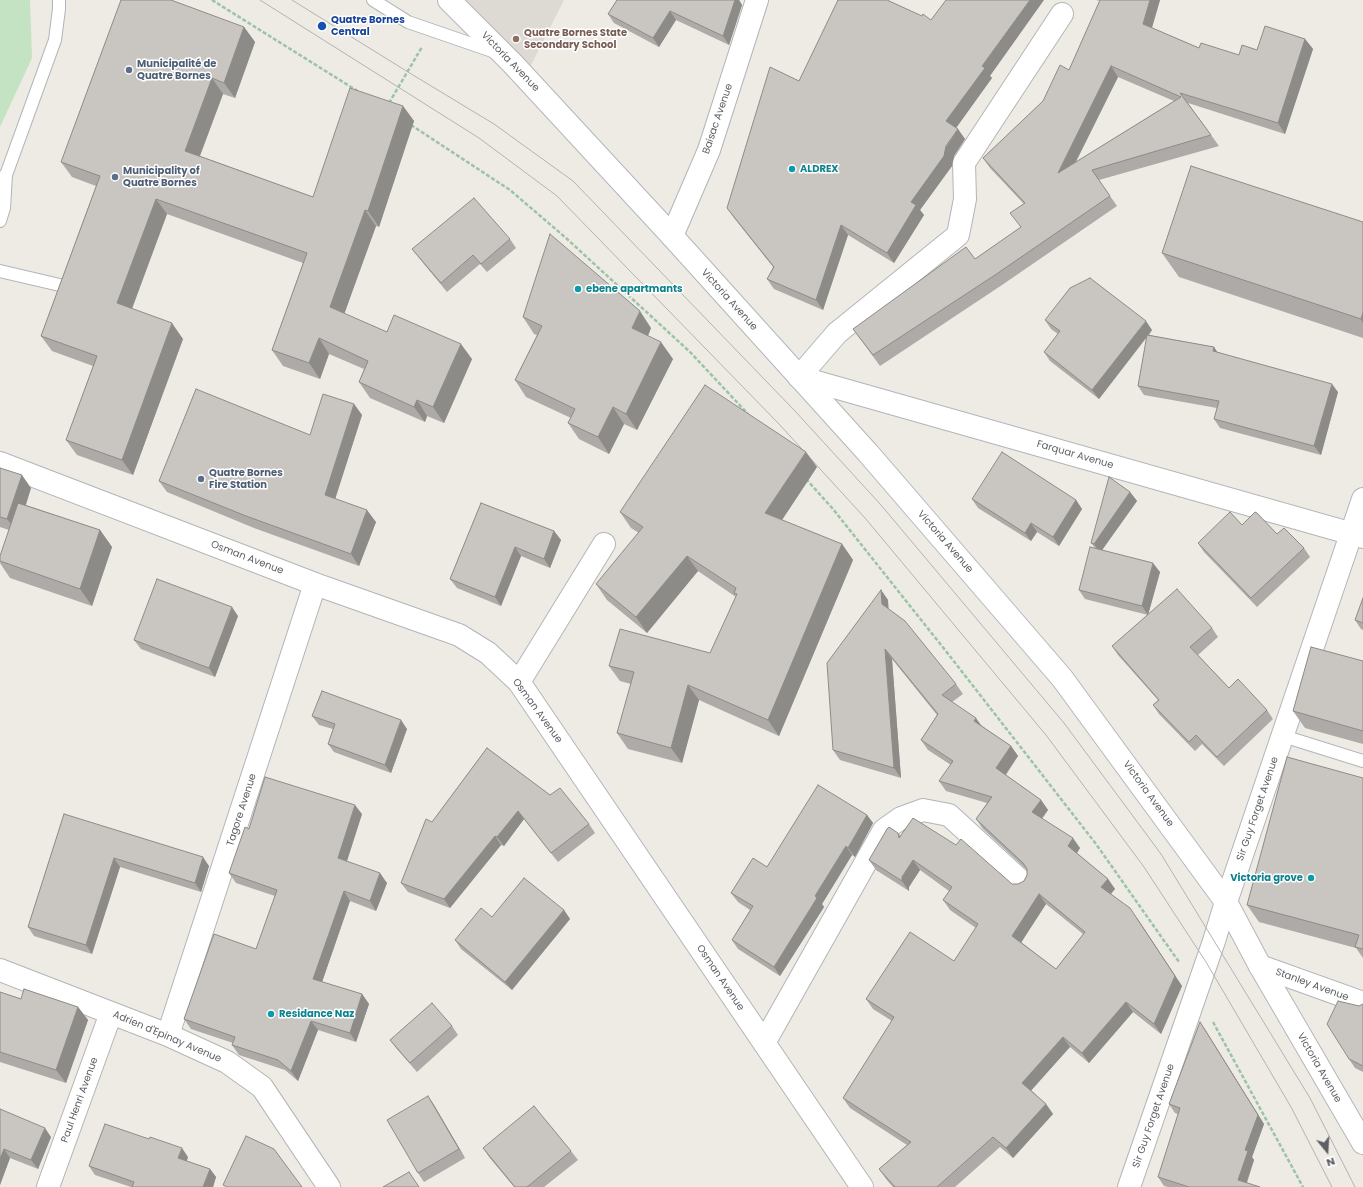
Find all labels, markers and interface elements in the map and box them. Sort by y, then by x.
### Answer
place label: Quatre Bornes Central [331,14,405,38]
marker: Quatre Bornes Central [316,20,328,32]
place label: Quatre Bornes State Secondary School [524,27,627,50]
street label: Victoria Avenue [478,30,542,94]
marker: Quatre Bornes State Secondary School [511,34,521,44]
place label: Municipalité de Quatre Bornes [137,58,216,82]
marker: Municipalité de Quatre Bornes [124,65,134,75]
street label: Baisac Avenue [700,82,736,156]
place label: ALDREX [800,163,838,175]
marker: ALDREX [787,164,797,174]
place label: Municipality of Quatre Bornes [123,165,200,188]
marker: Municipality of Quatre Bornes [110,172,120,182]
street label: Victoria Avenue [698,267,760,333]
place label: ebene apartmants [586,283,683,295]
marker: ebene apartmants [573,284,583,294]
street label: Farquar Avenue [1035,438,1115,472]
place label: Quatre Bornes Fire Station [209,467,283,490]
marker: Quatre Bornes Fire Station [196,474,206,484]
street label: Victoria Avenue [915,508,975,576]
street label: Osman Avenue [209,539,285,577]
street label: Osman Avenue [510,676,564,746]
street label: Sir Guy Forget Avenue [1235,755,1281,863]
street label: Victoria Avenue [1120,759,1176,829]
street label: Tagore Avenue [225,772,259,848]
place label: Victoria grove [1230,872,1303,884]
marker: Victoria grove [1306,873,1316,883]
street label: Osman Avenue [694,943,746,1013]
street label: Stanley Avenue [1274,966,1350,1004]
place label: Residance Naz [279,1008,354,1020]
street label: Adrien d'Epinay Avenue [111,1009,223,1065]
marker: Residance Naz [266,1009,276,1019]
street label: Victoria Avenue [1294,1031,1344,1105]
street label: Paul Henri Avenue [59,1056,101,1144]
street label: Sir Guy Forget Avenue [1131,1062,1177,1170]
north arrow [1307,1131,1347,1171]
text: N [1324,1154,1337,1171]

